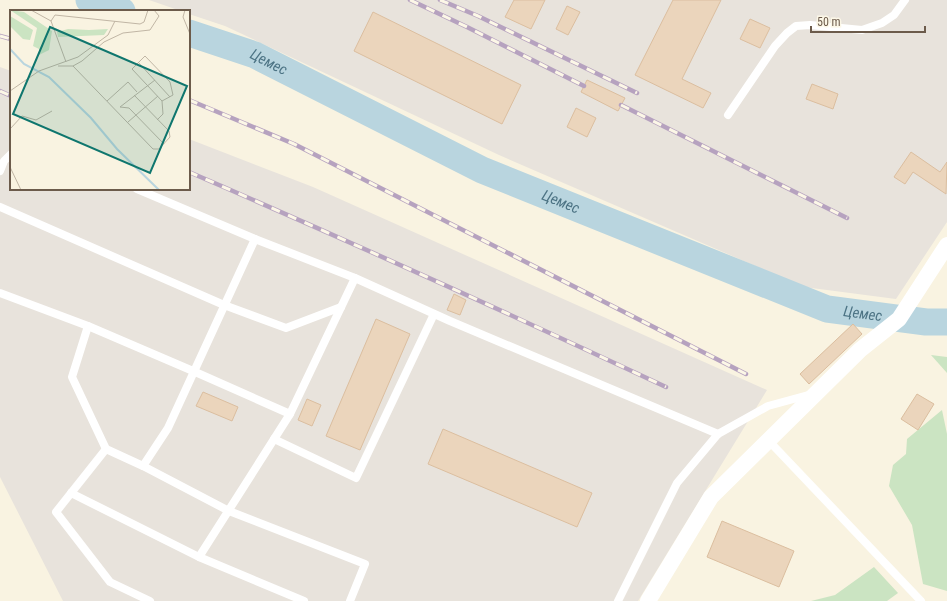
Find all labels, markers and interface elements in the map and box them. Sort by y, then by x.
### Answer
scale bar [811,8,925,34]
inset map [10,10,190,190]
text: 50 m [817,15,841,29]
water label: Цемес [247,45,291,79]
water label: Цемес [539,186,583,218]
water label: Цемес [842,302,884,325]

